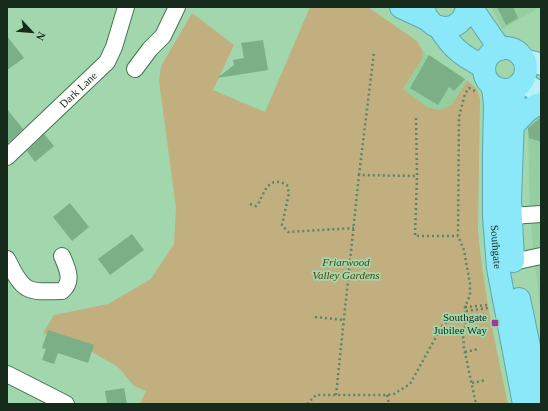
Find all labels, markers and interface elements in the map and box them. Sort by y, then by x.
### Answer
north arrow [12,12,52,52]
text: N [34,30,48,43]
street label: Dark Lane [57,69,99,110]
street label: Southgate [489,224,504,269]
park label: Friarwood Valley Gardens [312,256,380,281]
place label: Southgate Jubilee Way [433,311,487,336]
marker: Southgate Jubilee Way [490,318,500,328]

